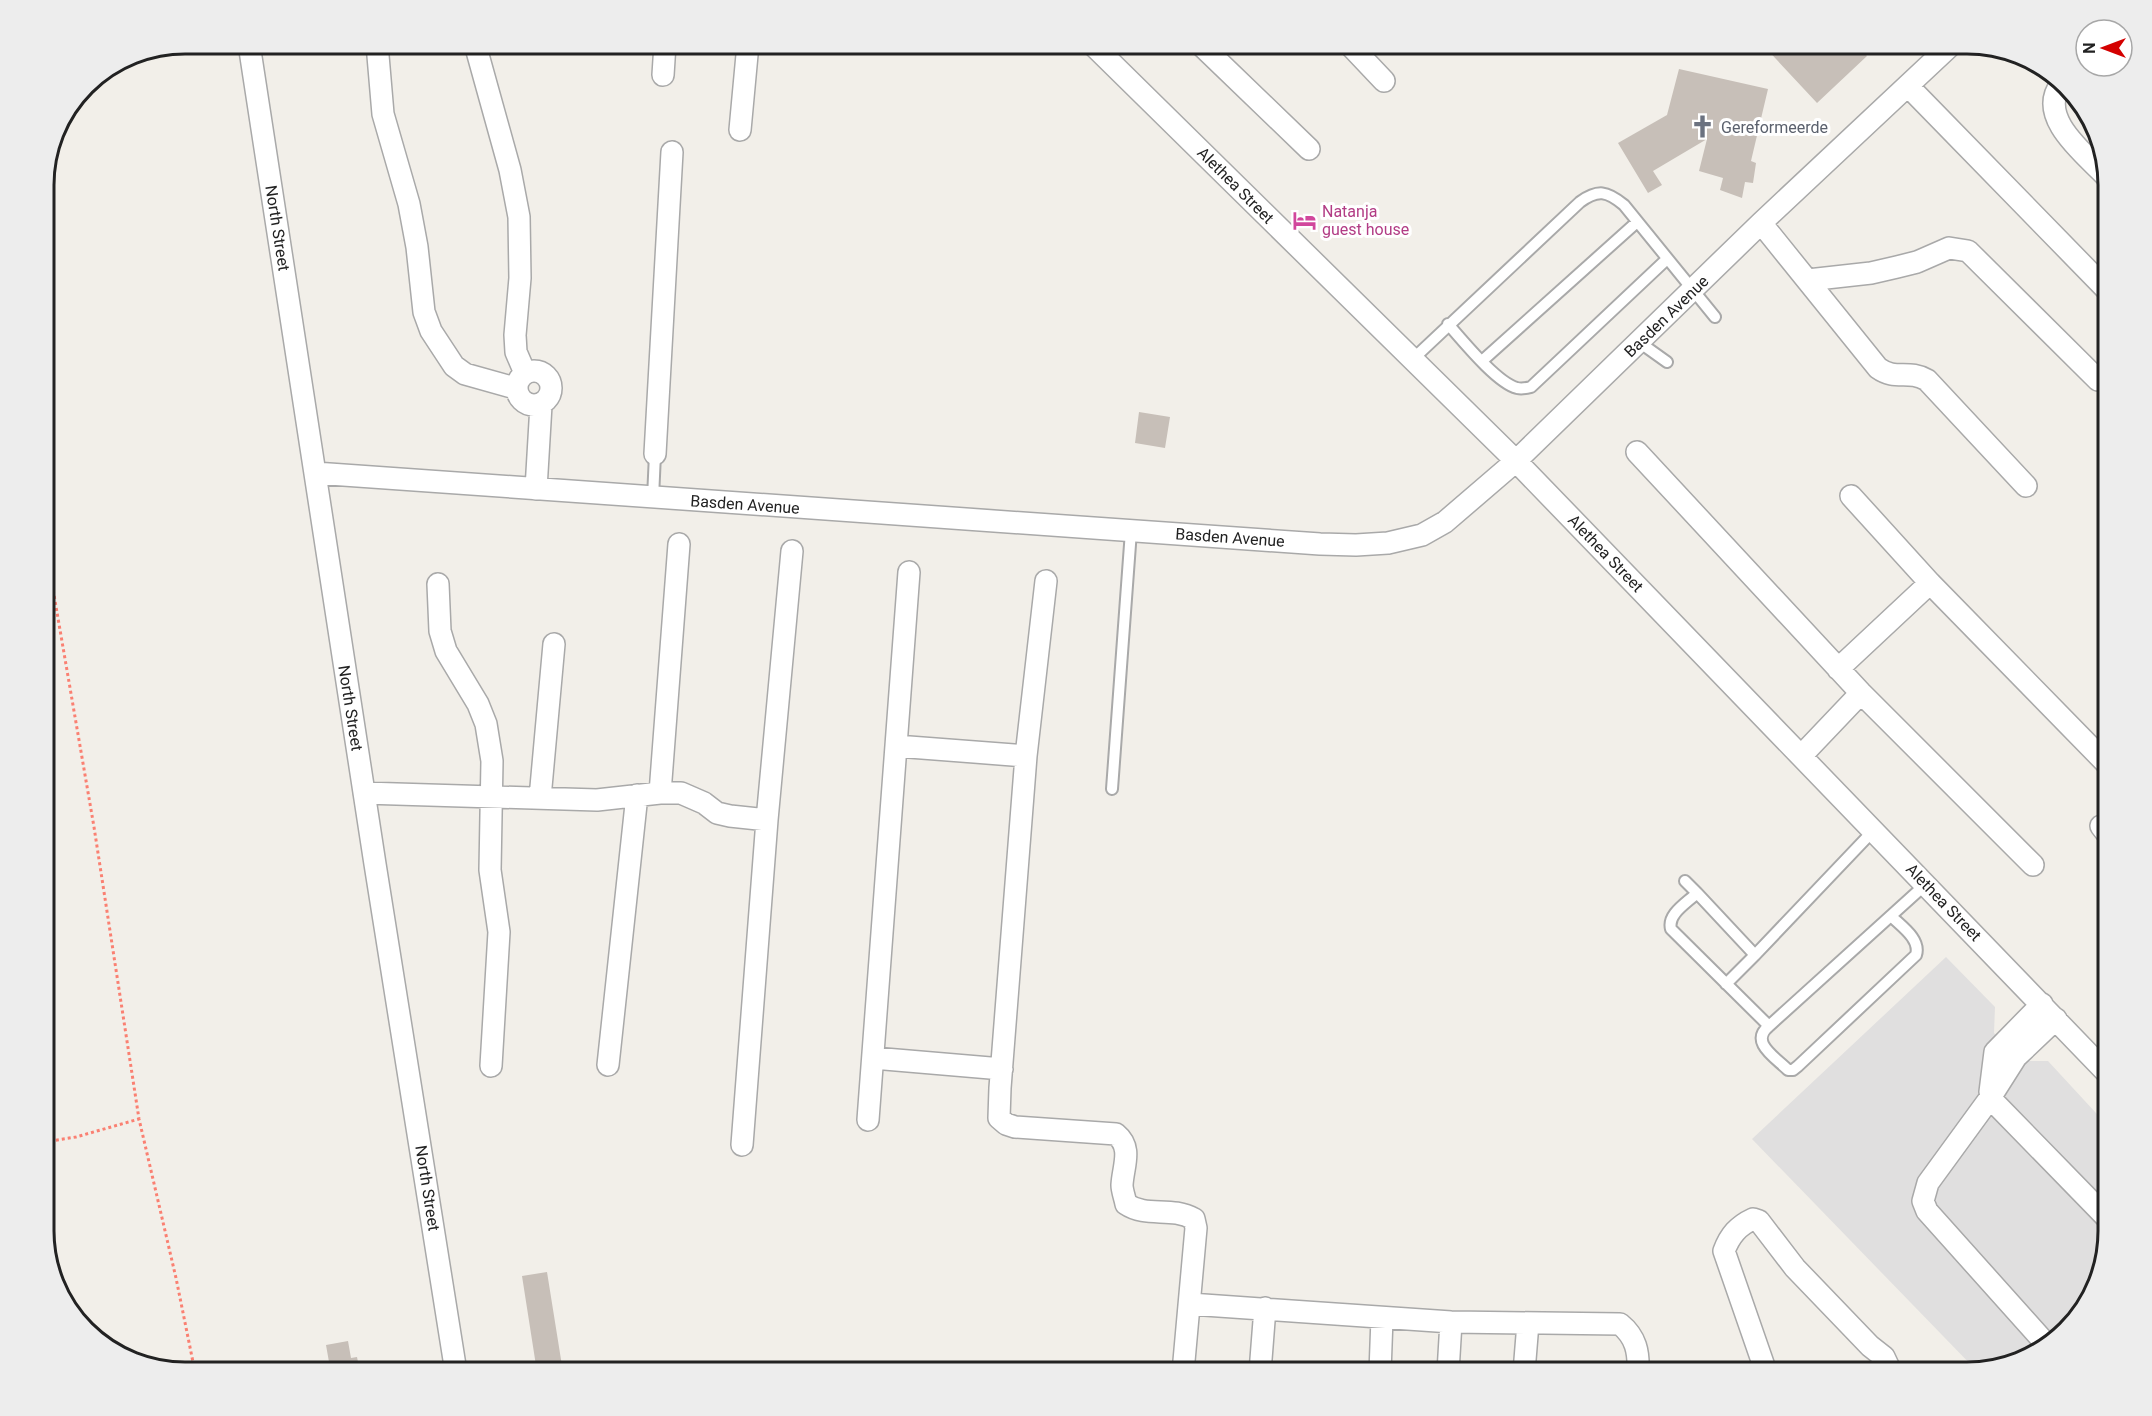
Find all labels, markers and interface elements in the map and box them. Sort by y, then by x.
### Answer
north arrow [2074,18,2134,78]
text: N [2080,42,2099,54]
church icon: Gereformeerde [1690,114,1716,140]
place label: Gereformeerde [1721,118,1828,137]
street label: Alethea Street [1193,143,1278,228]
street label: North Street [261,184,294,272]
place label: Natanja guest house [1322,202,1409,239]
hotel icon: Natanja guest house [1291,207,1317,233]
street label: Basden Avenue [1620,271,1712,361]
street label: Basden Avenue [690,491,800,518]
street label: Alethea Street [1564,511,1647,596]
street label: Basden Avenue [1175,524,1285,551]
street label: North Street [334,664,367,752]
street label: Alethea Street [1902,860,1985,945]
street label: North Street [411,1144,444,1232]

